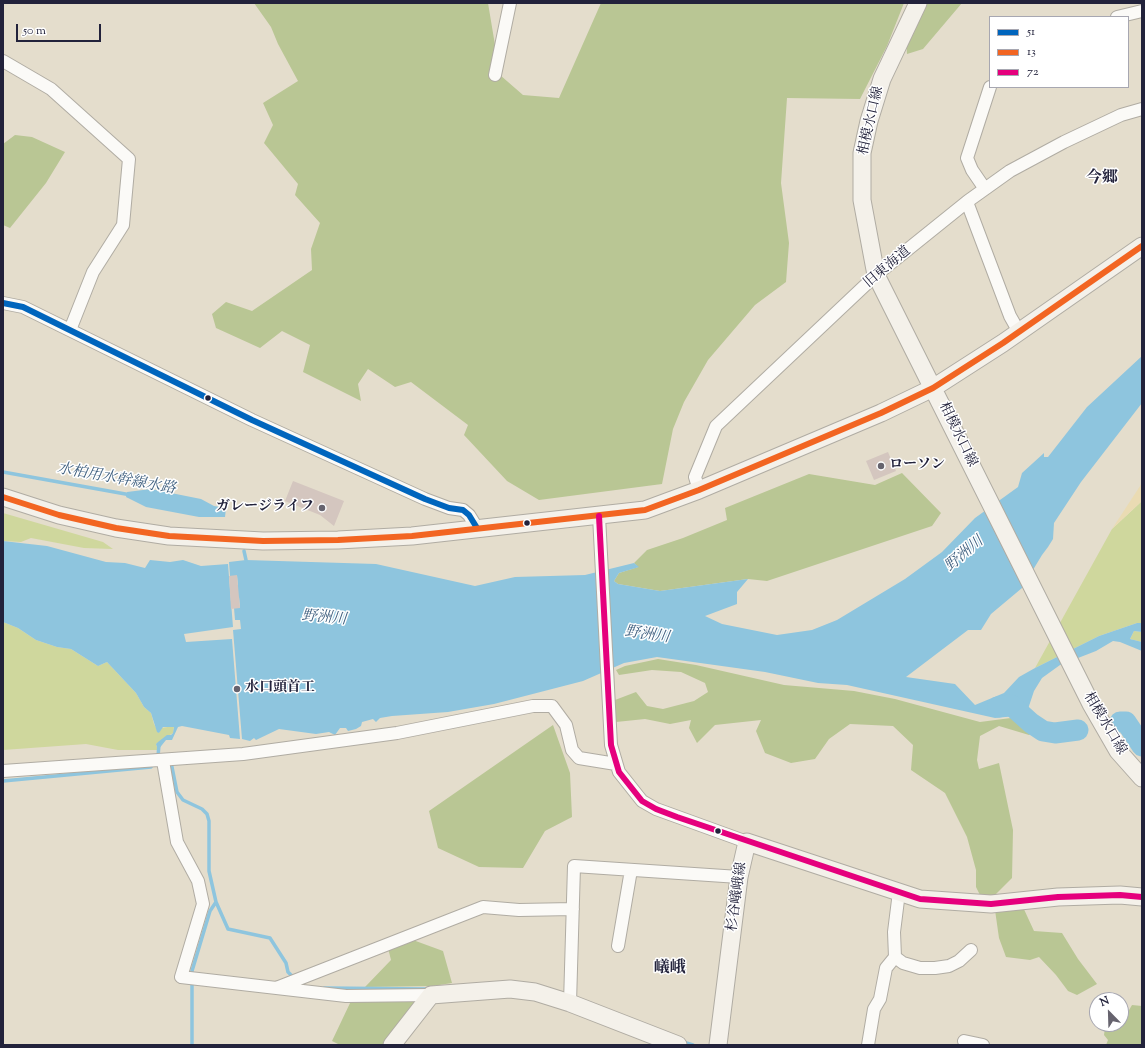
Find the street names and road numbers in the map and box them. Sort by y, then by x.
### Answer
street label: 相模水口線 [856,85,888,157]
street label: 旧東海道 [861,244,915,292]
street label: 相模水口線 [934,400,980,470]
street label: 相模水口線 [1079,690,1129,758]
street label: 杉谷嶬峨線 [725,861,751,933]

